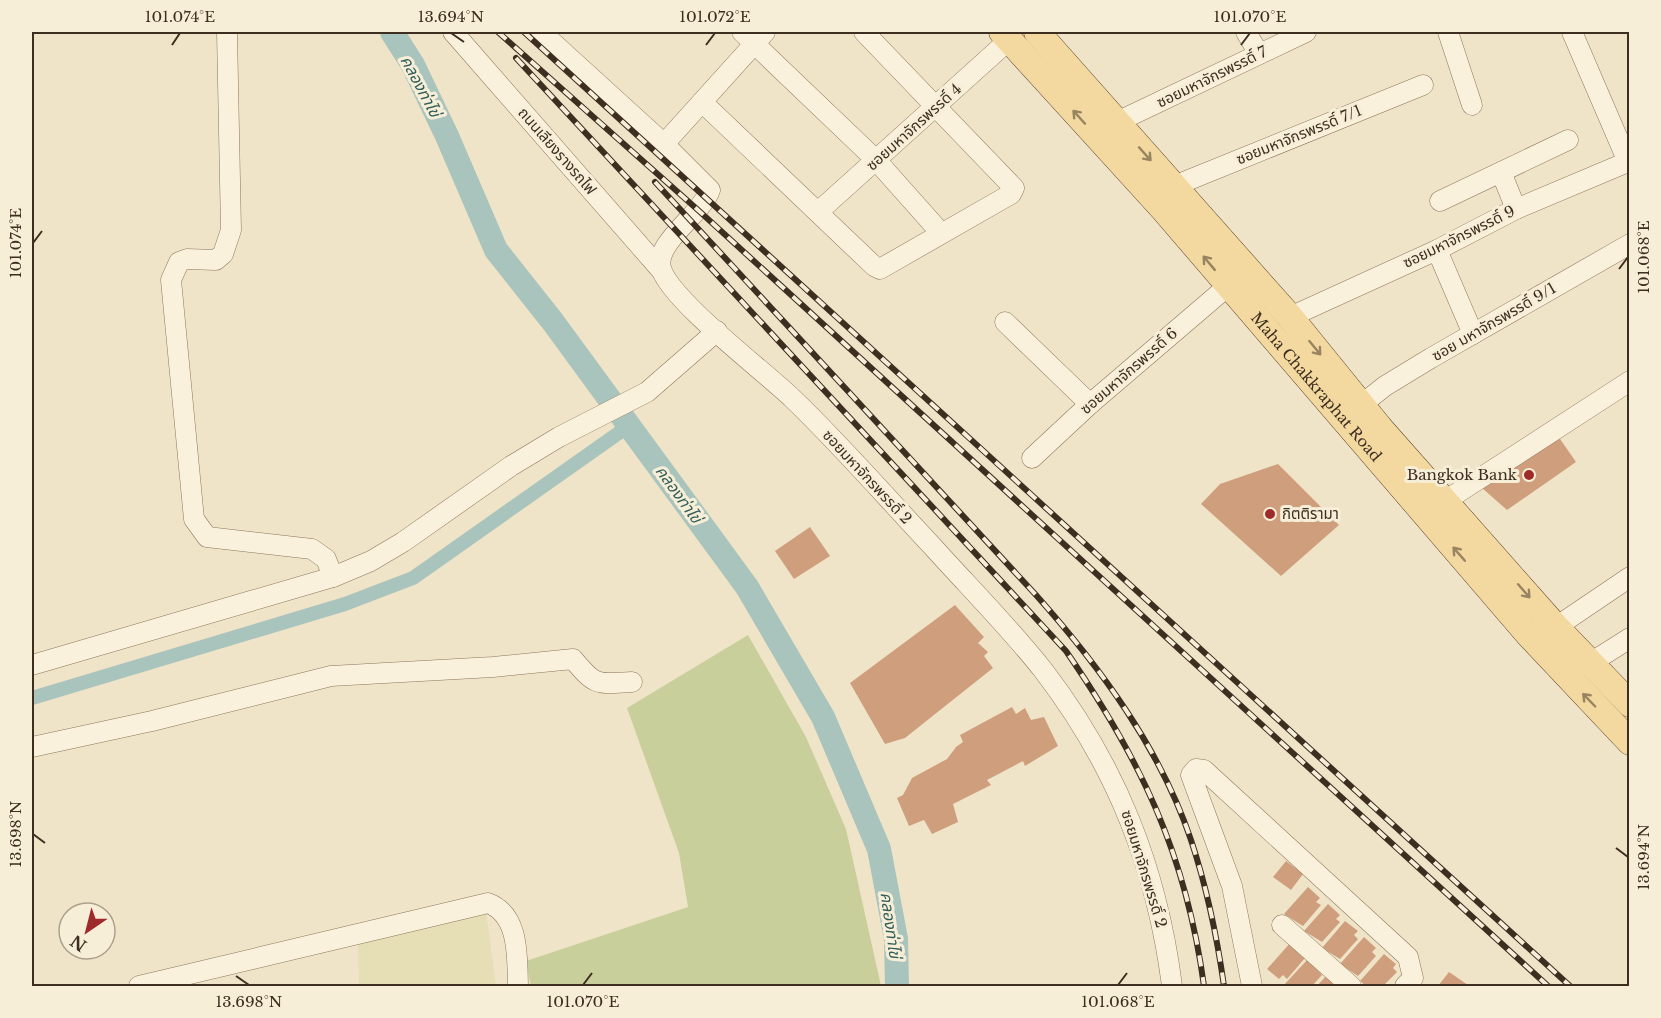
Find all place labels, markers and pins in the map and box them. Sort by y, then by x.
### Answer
place label: Bangkok Bank [1407,465,1518,484]
marker: Bangkok Bank [1522,468,1536,482]
place label: กิตติรามา [1282,504,1339,523]
marker: กิตติรามา [1263,507,1277,521]

